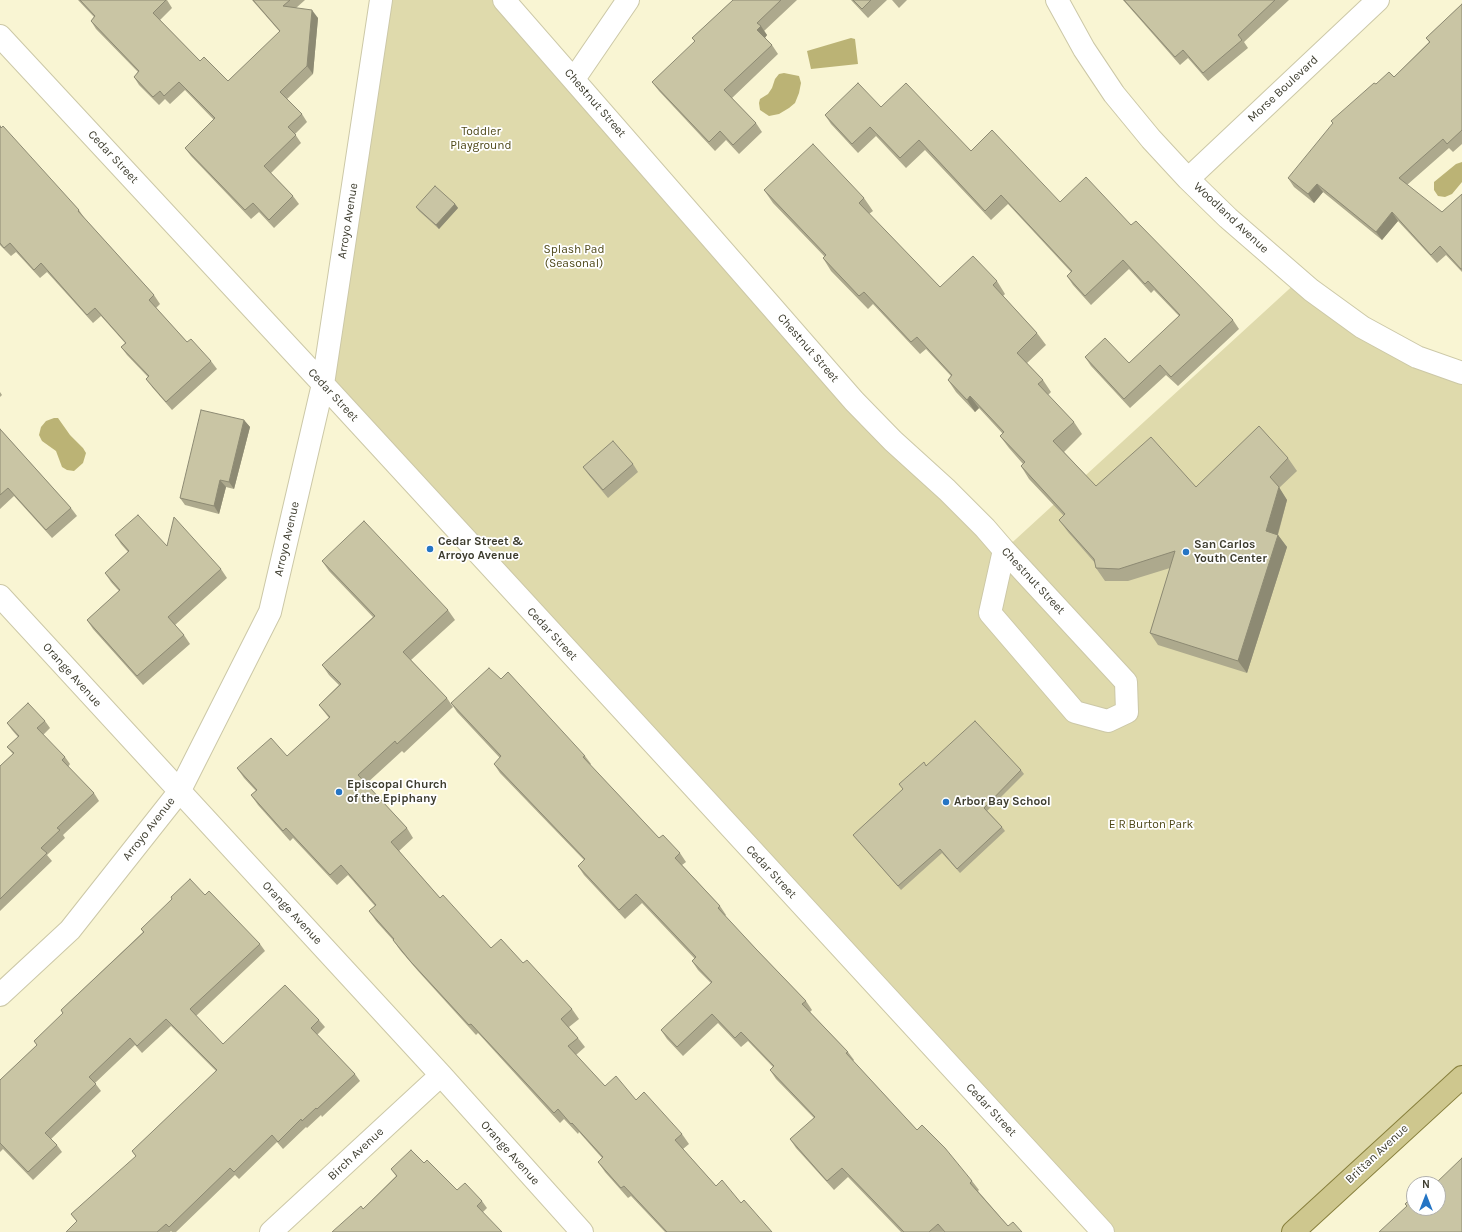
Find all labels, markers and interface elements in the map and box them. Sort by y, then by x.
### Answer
street label: Morse Boulevard [1245,53,1321,125]
street label: Chestnut Street [561,66,629,140]
park label: Toddler Playground [450,125,512,153]
street label: Cedar Street [85,127,141,187]
street label: Woodland Avenue [1191,180,1271,256]
street label: Arroyo Avenue [335,182,361,260]
park label: Splash Pad (Seasonal) [544,243,604,271]
street label: Chestnut Street [774,311,842,385]
street label: Cedar Street [305,365,361,425]
street label: Arroyo Avenue [271,500,303,578]
place label: Cedar Street & Arroyo Avenue [438,535,523,563]
place label: San Carlos Youth Center [1194,538,1267,566]
marker: Cedar Street & Arroyo Avenue [425,544,435,554]
street label: Chestnut Street [998,544,1068,618]
marker: San Carlos Youth Center [1181,547,1191,557]
street label: Cedar Street [524,604,580,664]
street label: Orange Avenue [39,640,105,710]
place label: Episcopal Church of the Epiphany [347,778,447,806]
marker: Episcopal Church of the Epiphany [334,787,344,797]
street label: Arroyo Avenue [120,794,178,864]
place label: Arbor Bay School [954,795,1051,809]
marker: Arbor Bay School [941,797,951,807]
park label: E R Burton Park [1109,818,1193,832]
street label: Cedar Street [743,842,799,902]
street label: Orange Avenue [259,878,325,948]
street label: Cedar Street [963,1080,1019,1140]
street label: Orange Avenue [477,1118,543,1188]
street label: Brittan Avenue [1343,1121,1411,1187]
street label: Birch Avenue [325,1124,387,1184]
north arrow [1406,1176,1446,1216]
text: N [1422,1178,1430,1191]

